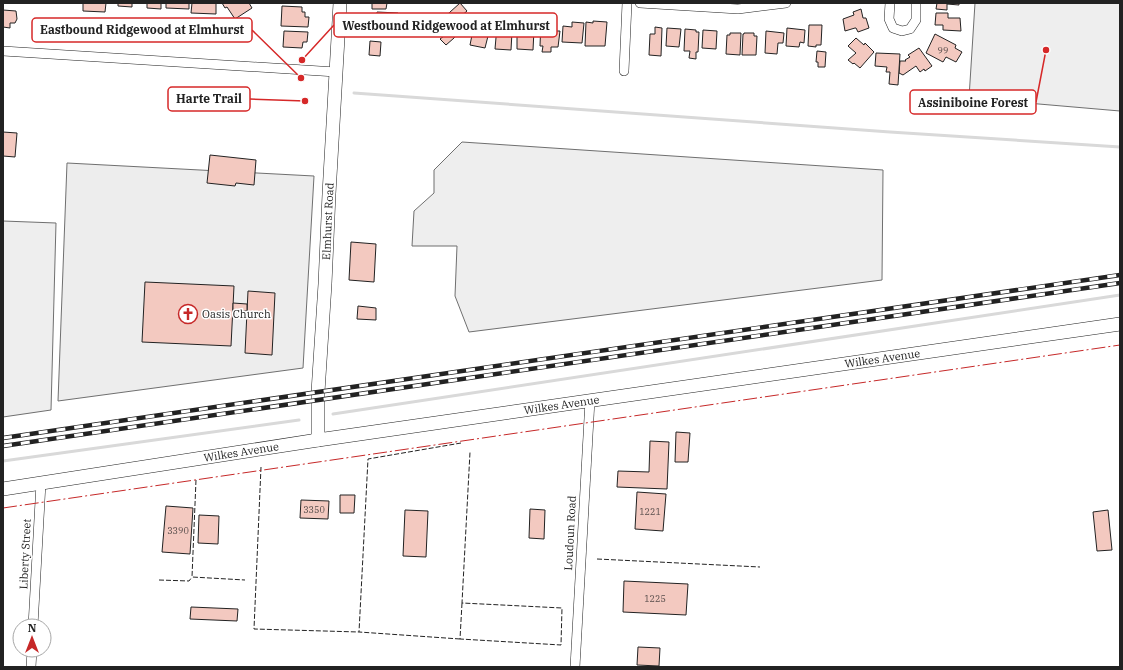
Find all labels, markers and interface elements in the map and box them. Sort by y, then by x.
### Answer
callout: Westbound Ridgewood at Elmhurst [334,13,557,37]
callout: Eastbound Ridgewood at Elmhurst [32,18,252,42]
text: Westbound Ridgewood at Elmhurst [342,18,550,33]
text: Eastbound Ridgewood at Elmhurst [40,22,244,37]
house number: 99 [938,45,948,56]
callout: Harte Trail [168,87,250,111]
callout: Assiniboine Forest [910,90,1036,114]
text: Harte Trail [176,91,242,106]
text: Assiniboine Forest [918,95,1028,110]
street label: Elmhurst Road [319,182,337,260]
church icon: Oasis Church [177,303,199,325]
place label: Oasis Church [202,307,271,321]
street label: Wilkes Avenue [844,346,921,371]
street label: Wilkes Avenue [523,392,600,417]
street label: Wilkes Avenue [202,439,280,465]
street label: Loudoun Road [561,495,579,571]
house number: 3350 [303,504,325,515]
house number: 1221 [639,506,661,517]
street label: Liberty Street [16,518,34,590]
house number: 3390 [167,525,189,536]
house number: 1225 [644,593,666,604]
north arrow [12,618,52,658]
text: N [28,621,37,635]

